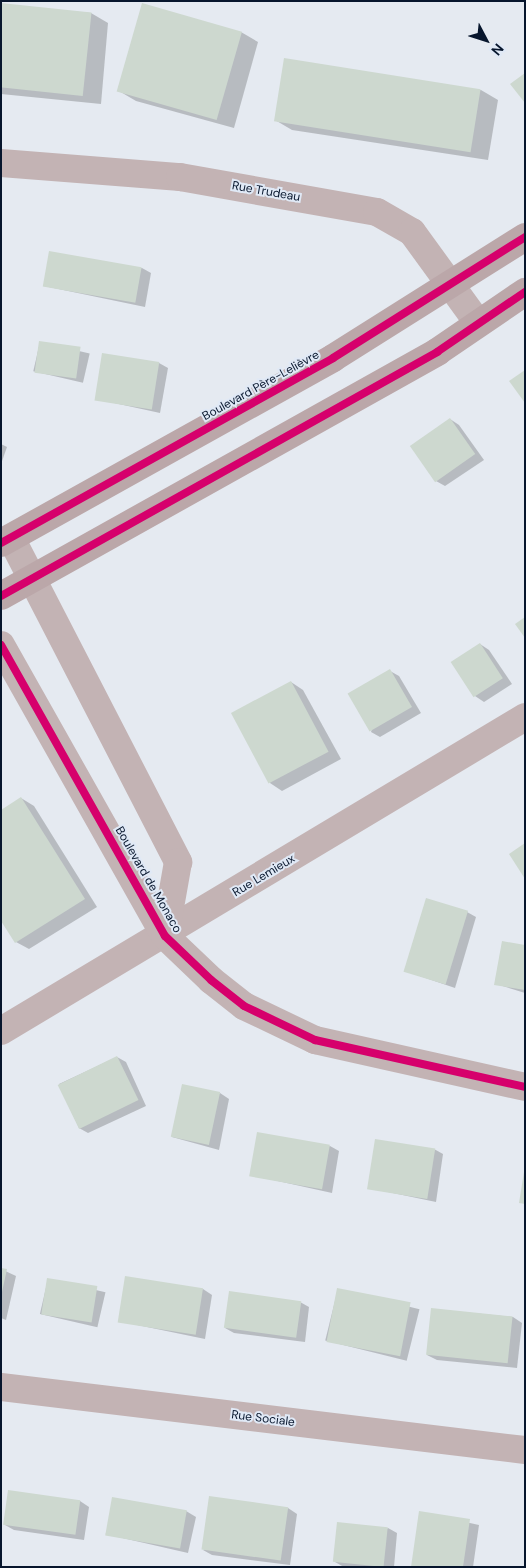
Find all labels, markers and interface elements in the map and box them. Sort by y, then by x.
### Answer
north arrow [461,15,511,65]
text: N [487,40,508,59]
street label: Rue Trudeau [231,179,301,205]
street label: Boulevard Père-Lelièvre [200,348,322,424]
street label: Boulevard de Monaco [112,824,184,936]
street label: Rue Lemieux [230,852,298,900]
street label: Rue Sociale [230,1408,296,1430]

